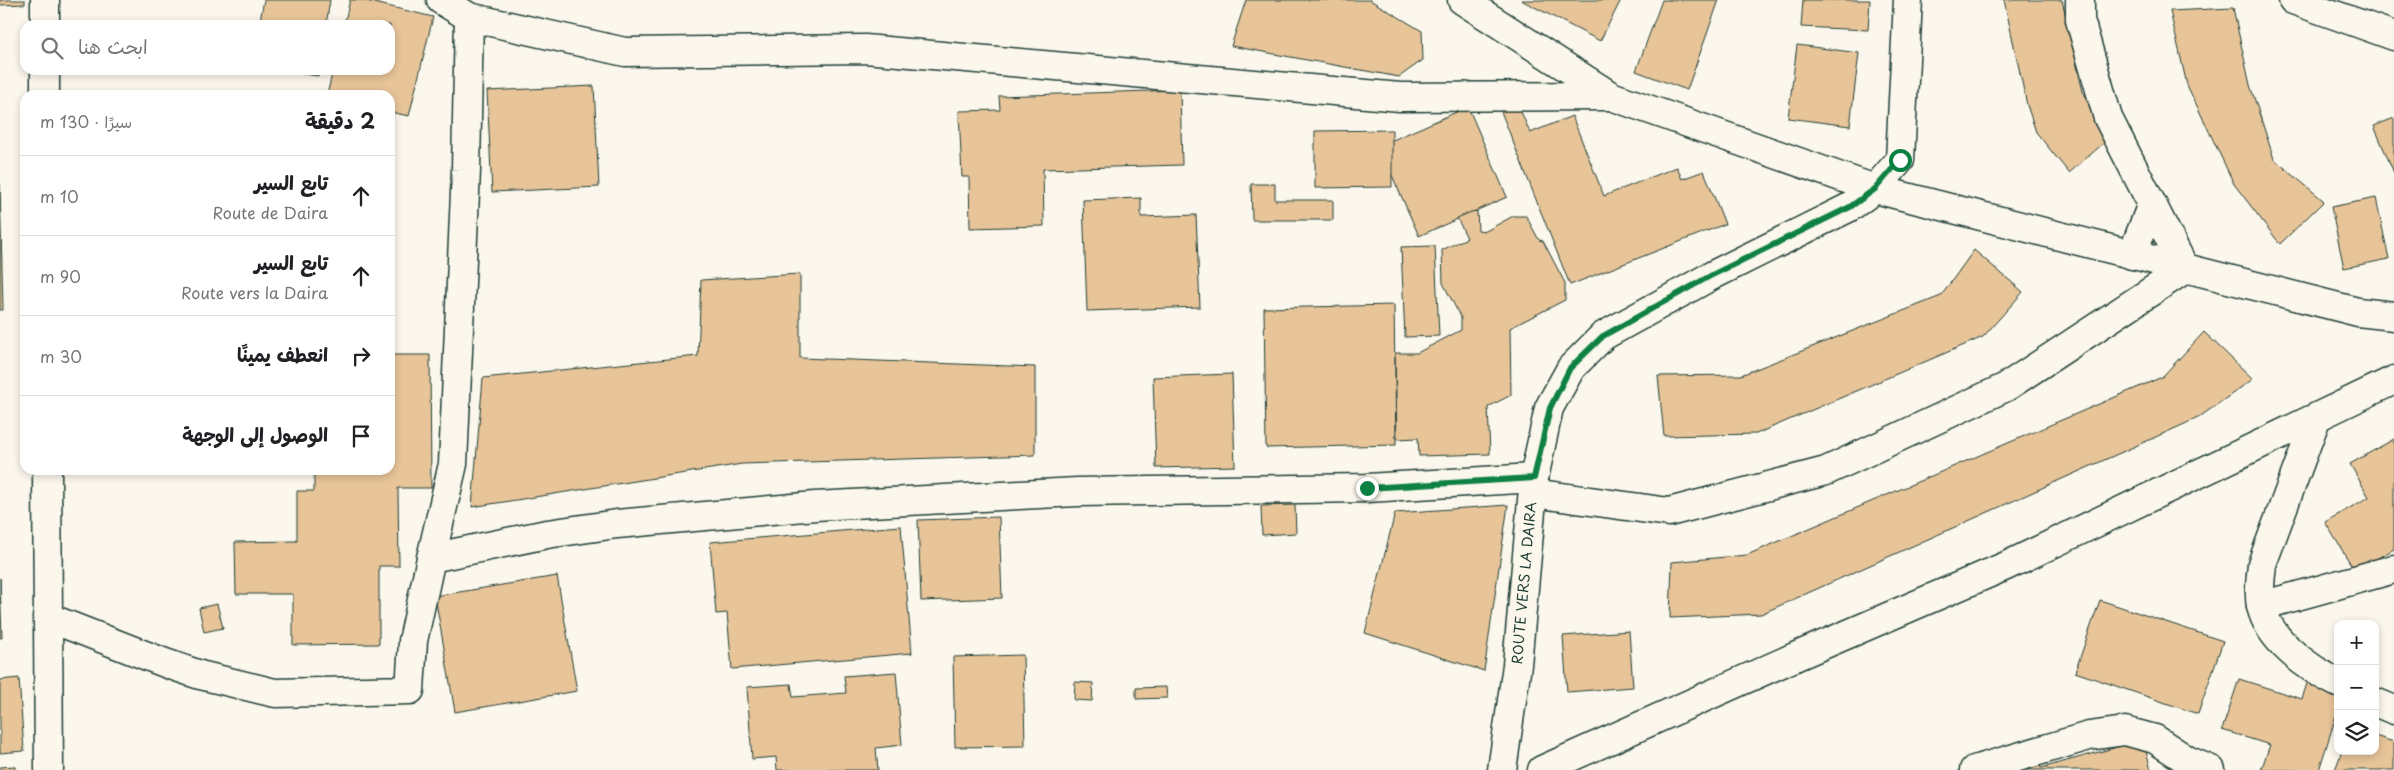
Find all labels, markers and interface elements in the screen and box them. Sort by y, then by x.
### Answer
search box [20,20,395,75]
text: ابحث هنا [78,32,148,60]
icon: search [38,34,66,62]
text: 2 دقيقة [305,104,375,136]
text: سيرًا · 130 m [40,109,132,133]
route start [1889,149,1912,172]
text: تابع السير [254,168,328,196]
icon: ahead [347,182,375,210]
text: 10 m [40,184,79,208]
text: Route de Daira [212,200,328,224]
text: تابع السير [254,248,328,276]
icon: ahead [347,262,375,290]
text: 90 m [40,264,81,288]
text: Route vers la Daira [181,280,328,304]
text: انعطف يمينًا [237,340,328,368]
icon: right [347,342,375,370]
text: 30 m [40,344,82,368]
text: الوصول إلى الوجهة [182,420,328,448]
icon: arrive [347,422,375,450]
route end [1356,477,1379,500]
street label: ROUTE VERS LA DAIRA [1506,501,1541,665]
map controls [2334,620,2379,755]
button: + [2334,620,2379,665]
button: − [2334,665,2379,710]
button: layers [2334,710,2379,755]

